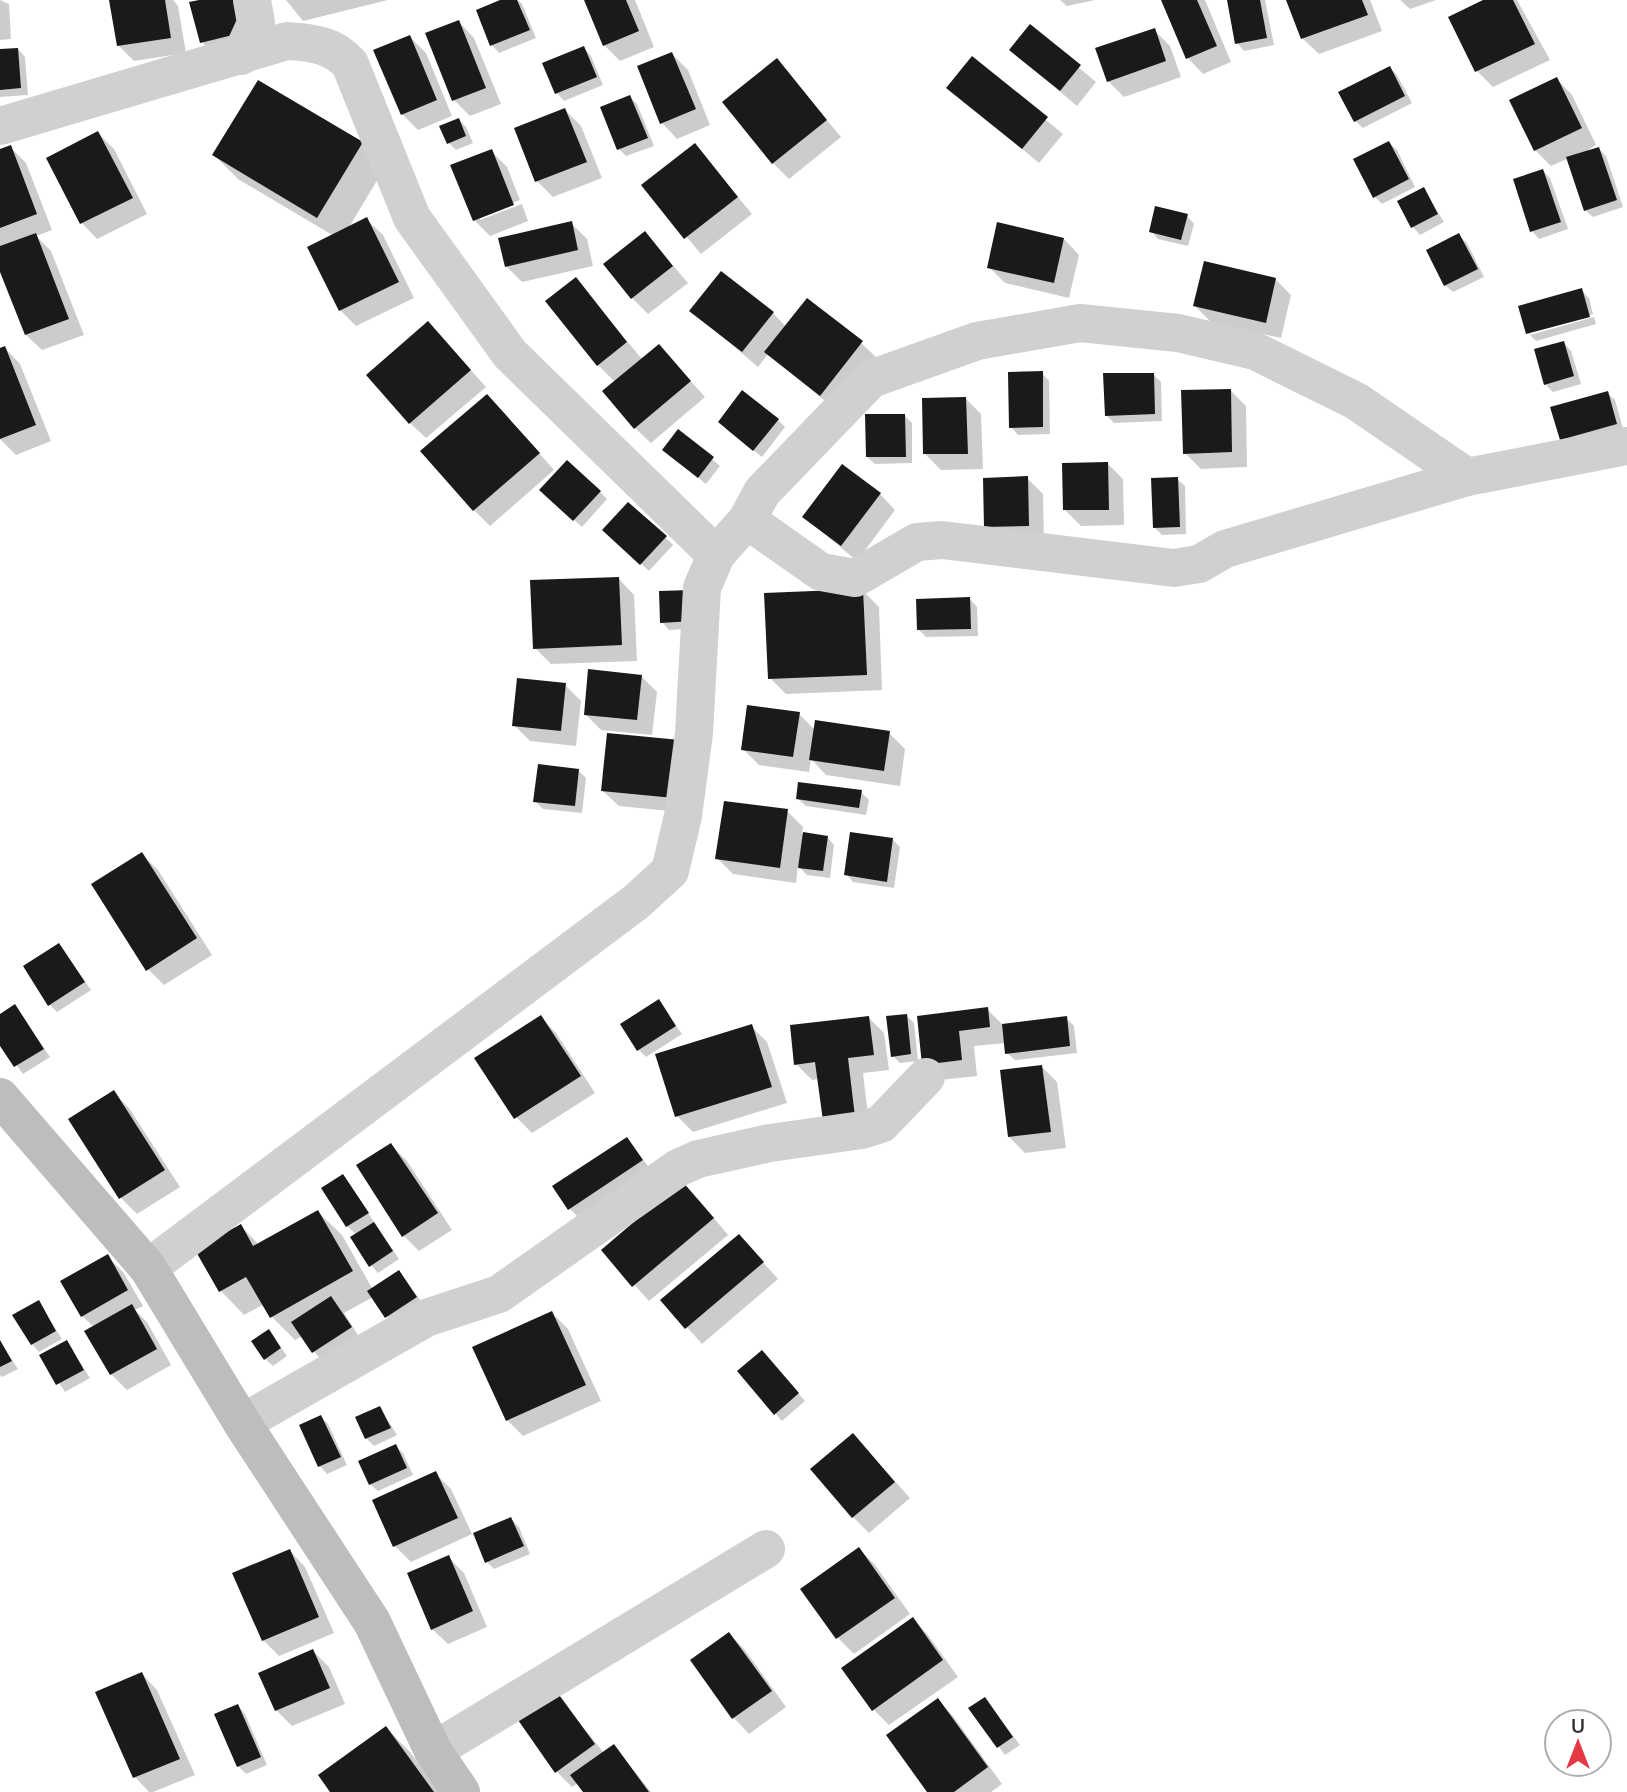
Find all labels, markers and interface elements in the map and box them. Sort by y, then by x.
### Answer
north arrow [1543,1708,1613,1778]
text: U [1571,1714,1585,1740]

